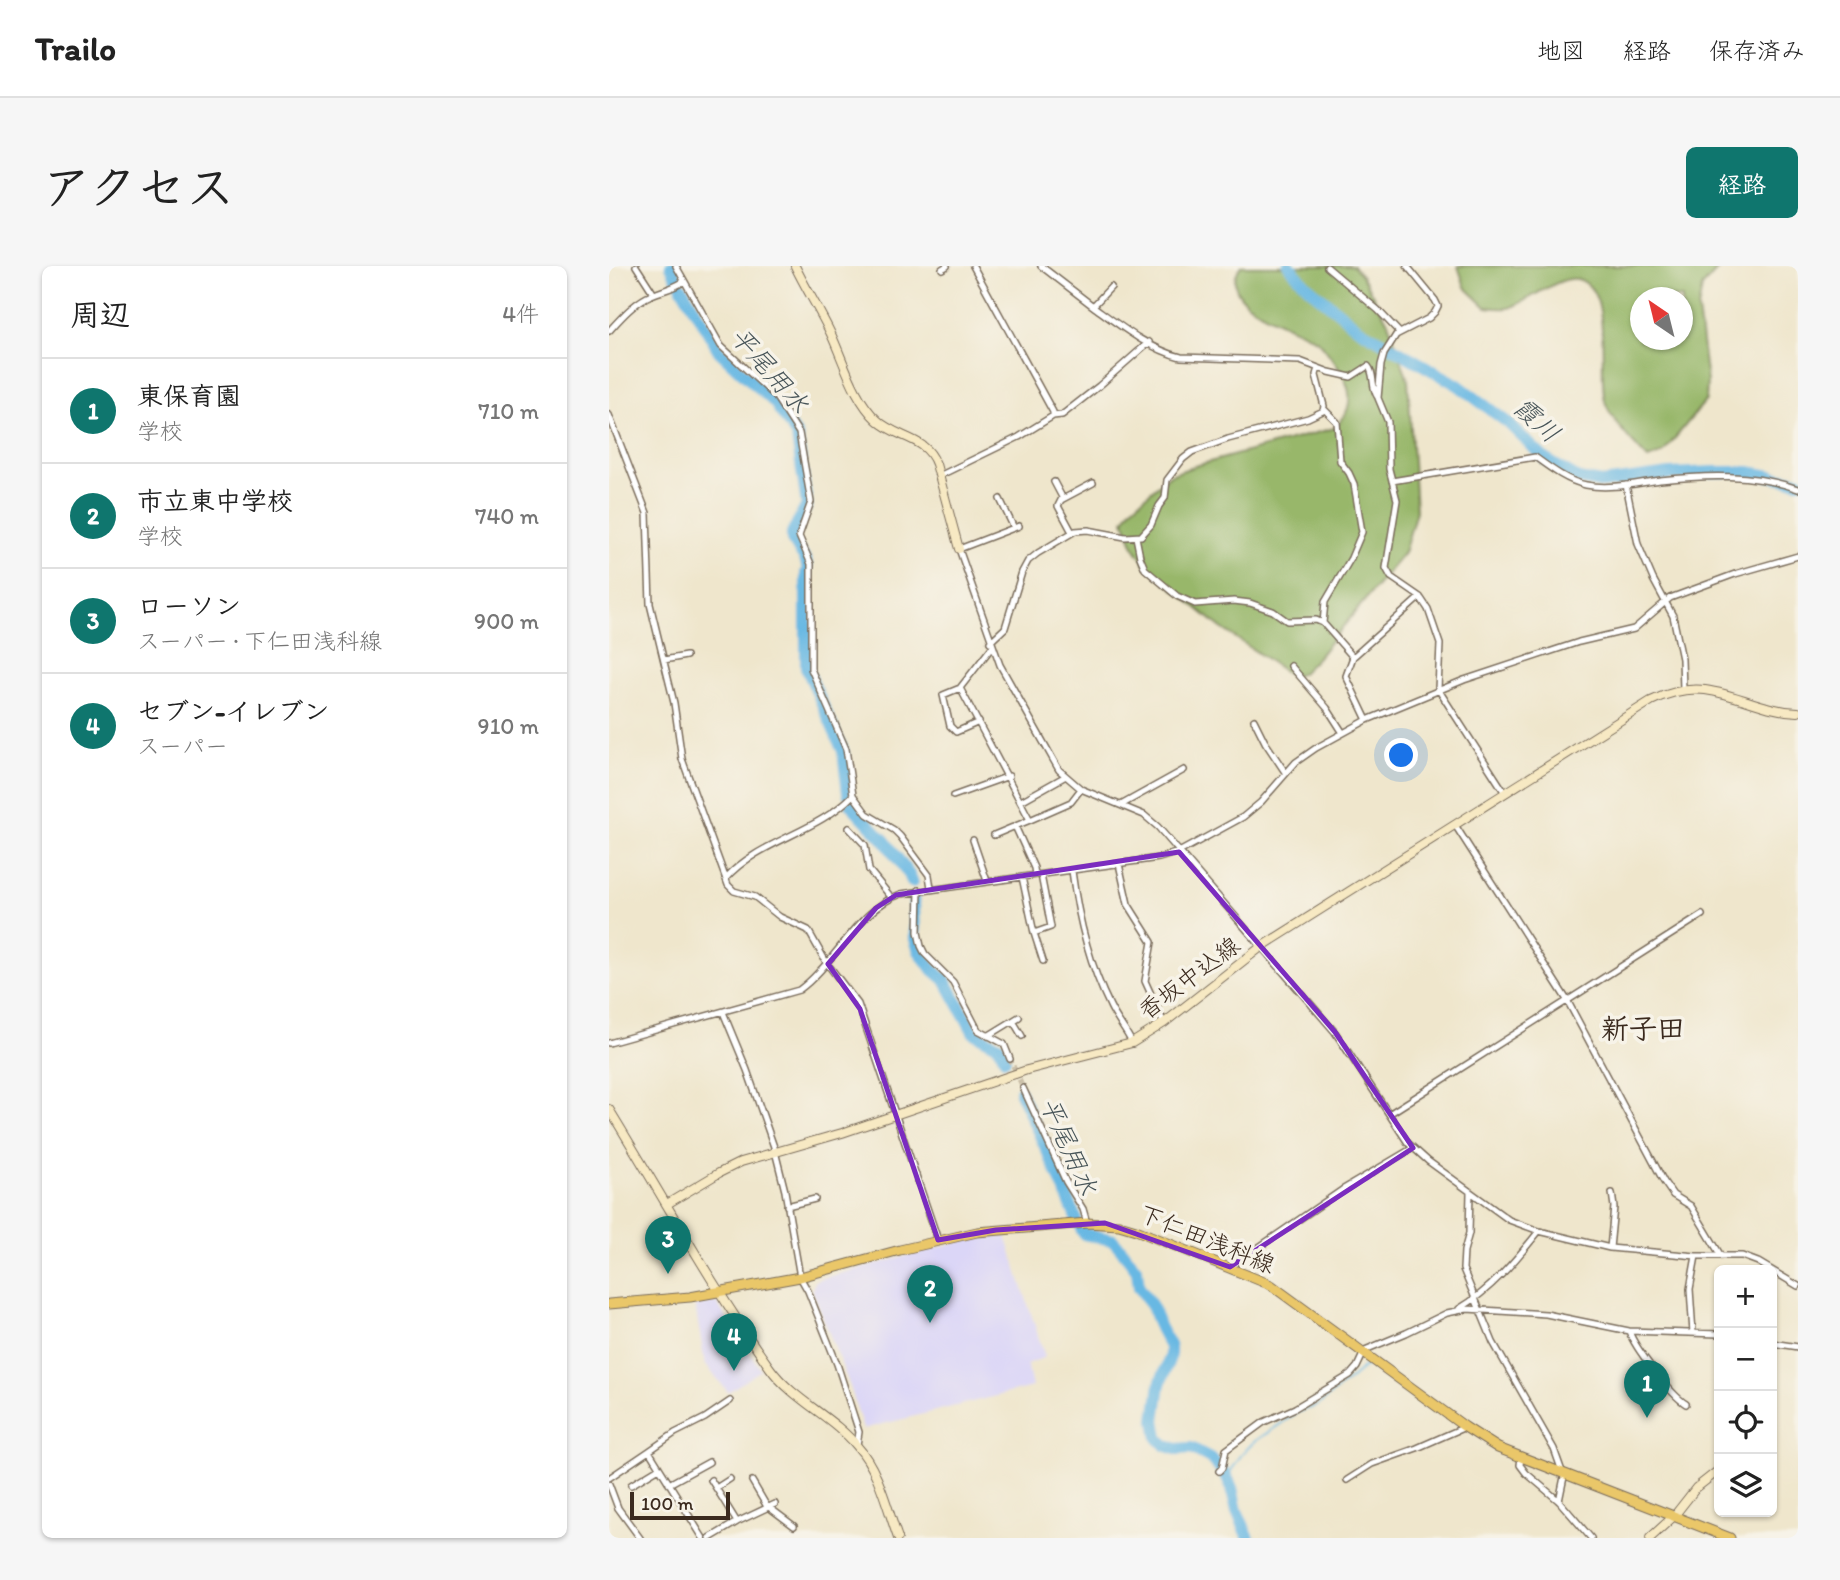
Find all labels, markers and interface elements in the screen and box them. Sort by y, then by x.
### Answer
text: Trailo [35,29,116,68]
text: 地図 [1537,36,1585,65]
text: 経路 [1623,36,1671,65]
text: 保存済み [1709,36,1805,65]
button: 経路 [1686,147,1798,218]
text: アクセス [42,157,235,216]
north arrow [1630,287,1693,350]
text: 周辺 [70,296,130,333]
text: 4件 [502,300,539,328]
water label: 平尾用水 [724,320,816,420]
text: 東保育園 [137,380,241,412]
water label: 霞川 [1507,391,1567,449]
text: 1 [88,397,98,425]
text: 710 m [478,397,539,425]
text: 学校 [137,417,183,445]
text: 市立東中学校 [137,485,293,517]
text: 2 [87,502,99,530]
text: 740 m [475,502,539,530]
text: 学校 [137,522,183,550]
text: ローソン [137,590,241,622]
text: 3 [87,607,99,635]
text: 900 m [474,607,539,635]
text: スーパー · 下仁田浅科線 [137,627,382,655]
text: セブン-イレブン [137,695,329,727]
text: 4 [86,712,100,740]
text: 910 m [478,712,539,740]
text: スーパー [137,732,228,760]
your location [1384,738,1418,772]
street label: 香坂中込線 [1132,930,1245,1025]
district label: 新子田 [1601,1011,1685,1045]
water label: 平尾用水 [1033,1092,1105,1200]
street label: 下仁田浅科線 [1135,1198,1279,1279]
pin: 3 [645,1216,691,1274]
pin: 2 [907,1265,953,1323]
map controls [1714,1265,1777,1517]
button: + [1714,1265,1777,1328]
pin: 4 [711,1313,757,1371]
button: − [1714,1328,1777,1391]
pin: 1 [1624,1360,1670,1418]
button: locate [1714,1391,1777,1454]
button: layers [1714,1454,1777,1517]
scale bar [630,1489,730,1521]
text: 100 m [641,1492,693,1515]

